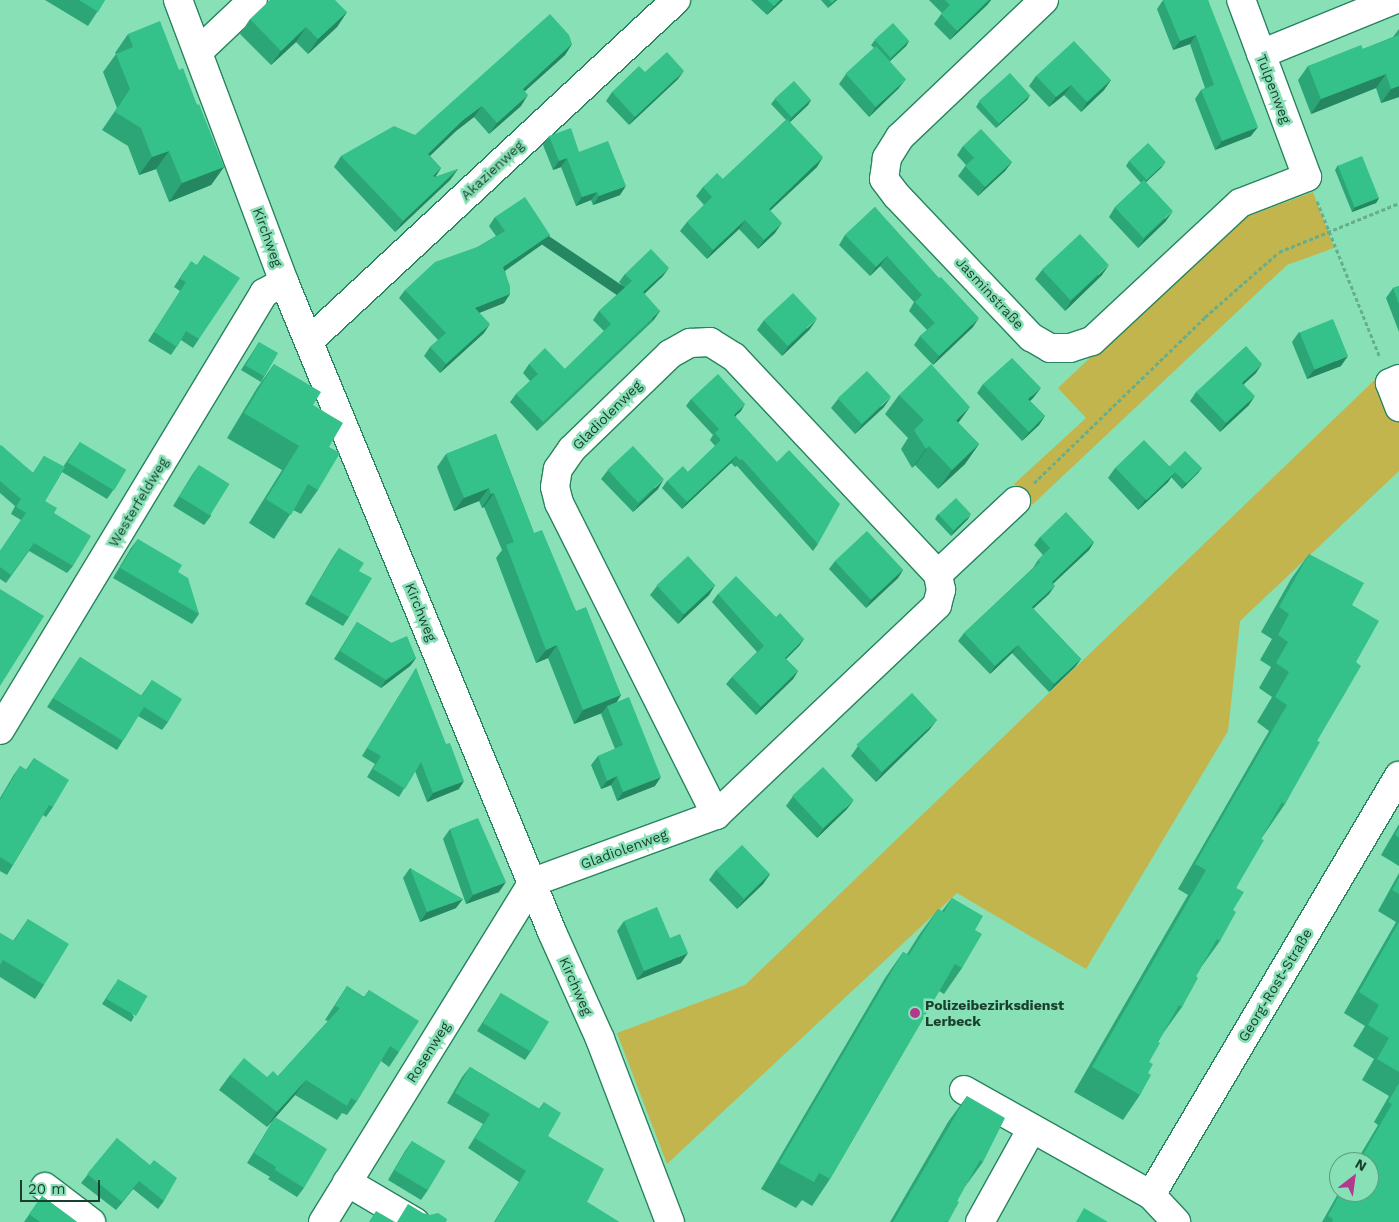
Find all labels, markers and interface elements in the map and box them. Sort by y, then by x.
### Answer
street label: Tulpenweg [1253,52,1295,126]
street label: Akazienweg [457,137,527,203]
street label: Kirchweg [250,205,286,269]
street label: Jasminstraße [952,254,1028,332]
street label: Gladiolenweg [569,377,645,453]
street label: Westerfeldweg [105,454,171,550]
street label: Kirchweg [402,580,440,644]
street label: Gladiolenweg [578,826,670,872]
street label: Georg-Rost-Straße [1235,925,1315,1045]
street label: Kirchweg [556,954,596,1018]
place label: Polizeibezirksdienst Lerbeck [925,997,1064,1030]
marker: Polizeibezirksdienst Lerbeck [909,1007,921,1019]
street label: Rosenweg [403,1019,453,1085]
north arrow [1329,1152,1379,1202]
text: N [1353,1155,1369,1174]
scale bar [22,1170,102,1202]
text: 20 m [28,1180,66,1198]

